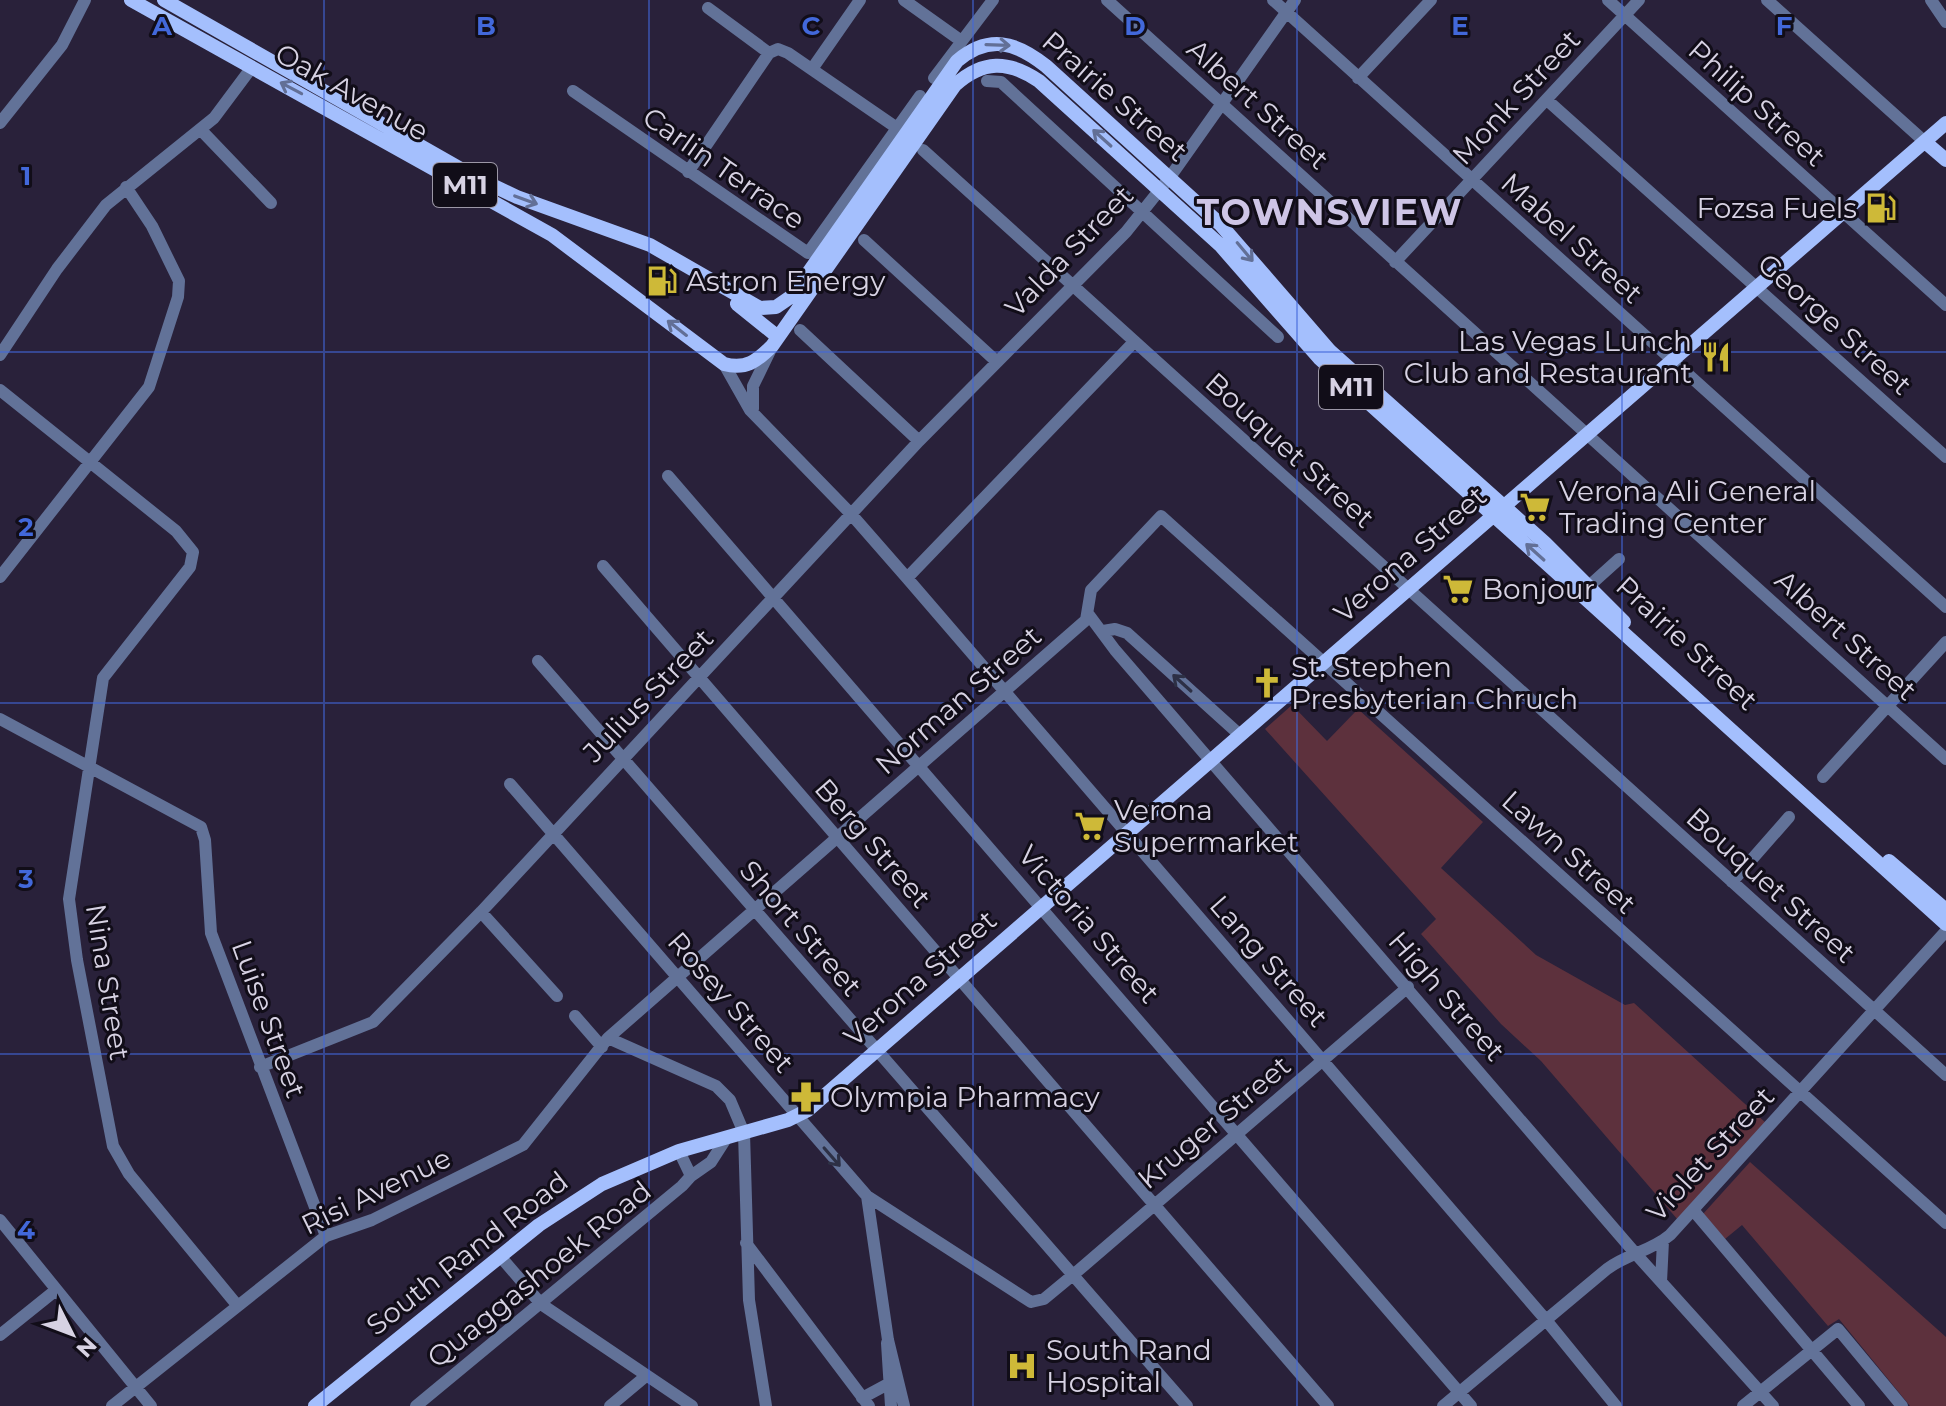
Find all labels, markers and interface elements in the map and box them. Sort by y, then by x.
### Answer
text: A [151,10,173,42]
text: B [476,10,496,42]
text: C [802,10,821,42]
text: D [1124,10,1146,42]
text: E [1451,10,1469,42]
text: F [1776,10,1792,42]
street label: Monk Street [1445,23,1587,171]
street label: Prairie Street [1036,24,1194,168]
street label: Albert Street [1180,32,1336,176]
street label: Philip Street [1681,33,1833,173]
street label: Oak Avenue [270,36,434,148]
one-way arrow [984,37,1011,52]
one-way arrow [280,80,303,96]
street label: Carlin Terrace [636,100,812,236]
one-way arrow [1093,129,1113,147]
text: 1 [21,160,31,192]
road number: M11 [433,163,497,207]
street label: Mabel Street [1494,166,1650,310]
street label: Valda Street [998,178,1140,324]
district label: TOWNSVIEW [1197,190,1463,234]
place label: Fozsa Fuels [1696,191,1857,225]
fuel station icon: Fozsa Fuels [1864,191,1898,225]
one-way arrow [513,194,538,208]
one-way arrow [1236,242,1254,262]
street label: George Street [1751,246,1919,402]
fuel station icon: Astron Energy [645,264,679,298]
place label: Astron Energy [686,264,886,298]
one-way arrow [667,319,688,337]
place label: Las Vegas Lunch Club and Restaurant [1404,324,1692,390]
restaurant icon: Las Vegas Lunch Club and Restaurant [1699,340,1733,374]
street label: Bouquet Street [1199,365,1381,535]
road number: M11 [1319,365,1383,409]
place label: Verona Ali General Trading Center [1559,474,1816,540]
street label: Verona Street [1327,479,1493,629]
supermarket icon: Verona Ali General Trading Center [1518,490,1552,524]
text: 2 [18,511,34,543]
one-way arrow [1525,543,1545,562]
street label: Albert Street [1768,563,1924,707]
street label: Prairie Street [1609,569,1765,717]
supermarket icon: Bonjour [1441,572,1475,606]
place label: Bonjour [1482,572,1595,606]
street label: Norman Street [868,619,1048,781]
street label: Julius Street [575,621,720,770]
place label: St. Stephen Presbyterian Chruch [1291,650,1578,716]
church icon: St. Stephen Presbyterian Chruch [1250,666,1284,700]
one-way arrow [1173,674,1193,692]
street label: Berg Street [808,771,938,915]
street label: Lawn Street [1495,783,1643,921]
place label: Verona Supermarket [1114,793,1299,859]
street label: Bouquet Street [1680,800,1862,970]
supermarket icon: Verona Supermarket [1073,809,1107,843]
street label: Victoria Street [1011,838,1167,1010]
street label: Short Street [733,853,869,1003]
text: 3 [17,863,34,895]
street label: Lang Street [1203,888,1335,1034]
street label: Nina Street [79,901,137,1063]
street label: Verona Street [837,903,1003,1053]
street label: High Street [1382,924,1512,1068]
street label: Rosey Street [661,925,801,1079]
street label: Luise Street [225,936,313,1102]
street label: Kruger Street [1131,1048,1297,1196]
pharmacy icon: Olympia Pharmacy [789,1080,823,1114]
place label: Olympia Pharmacy [830,1080,1101,1114]
street label: Violet Street [1639,1080,1781,1228]
street label: Risi Avenue [296,1140,456,1242]
one-way arrow [823,1146,841,1166]
street label: South Rand Road [359,1164,575,1342]
street label: Quaggashoek Road [420,1173,658,1375]
text: 4 [17,1214,35,1246]
north arrow [32,1294,112,1374]
text: N [71,1331,102,1363]
place label: South Rand Hospital [1046,1333,1212,1399]
hospital icon: South Rand Hospital [1005,1349,1039,1383]

